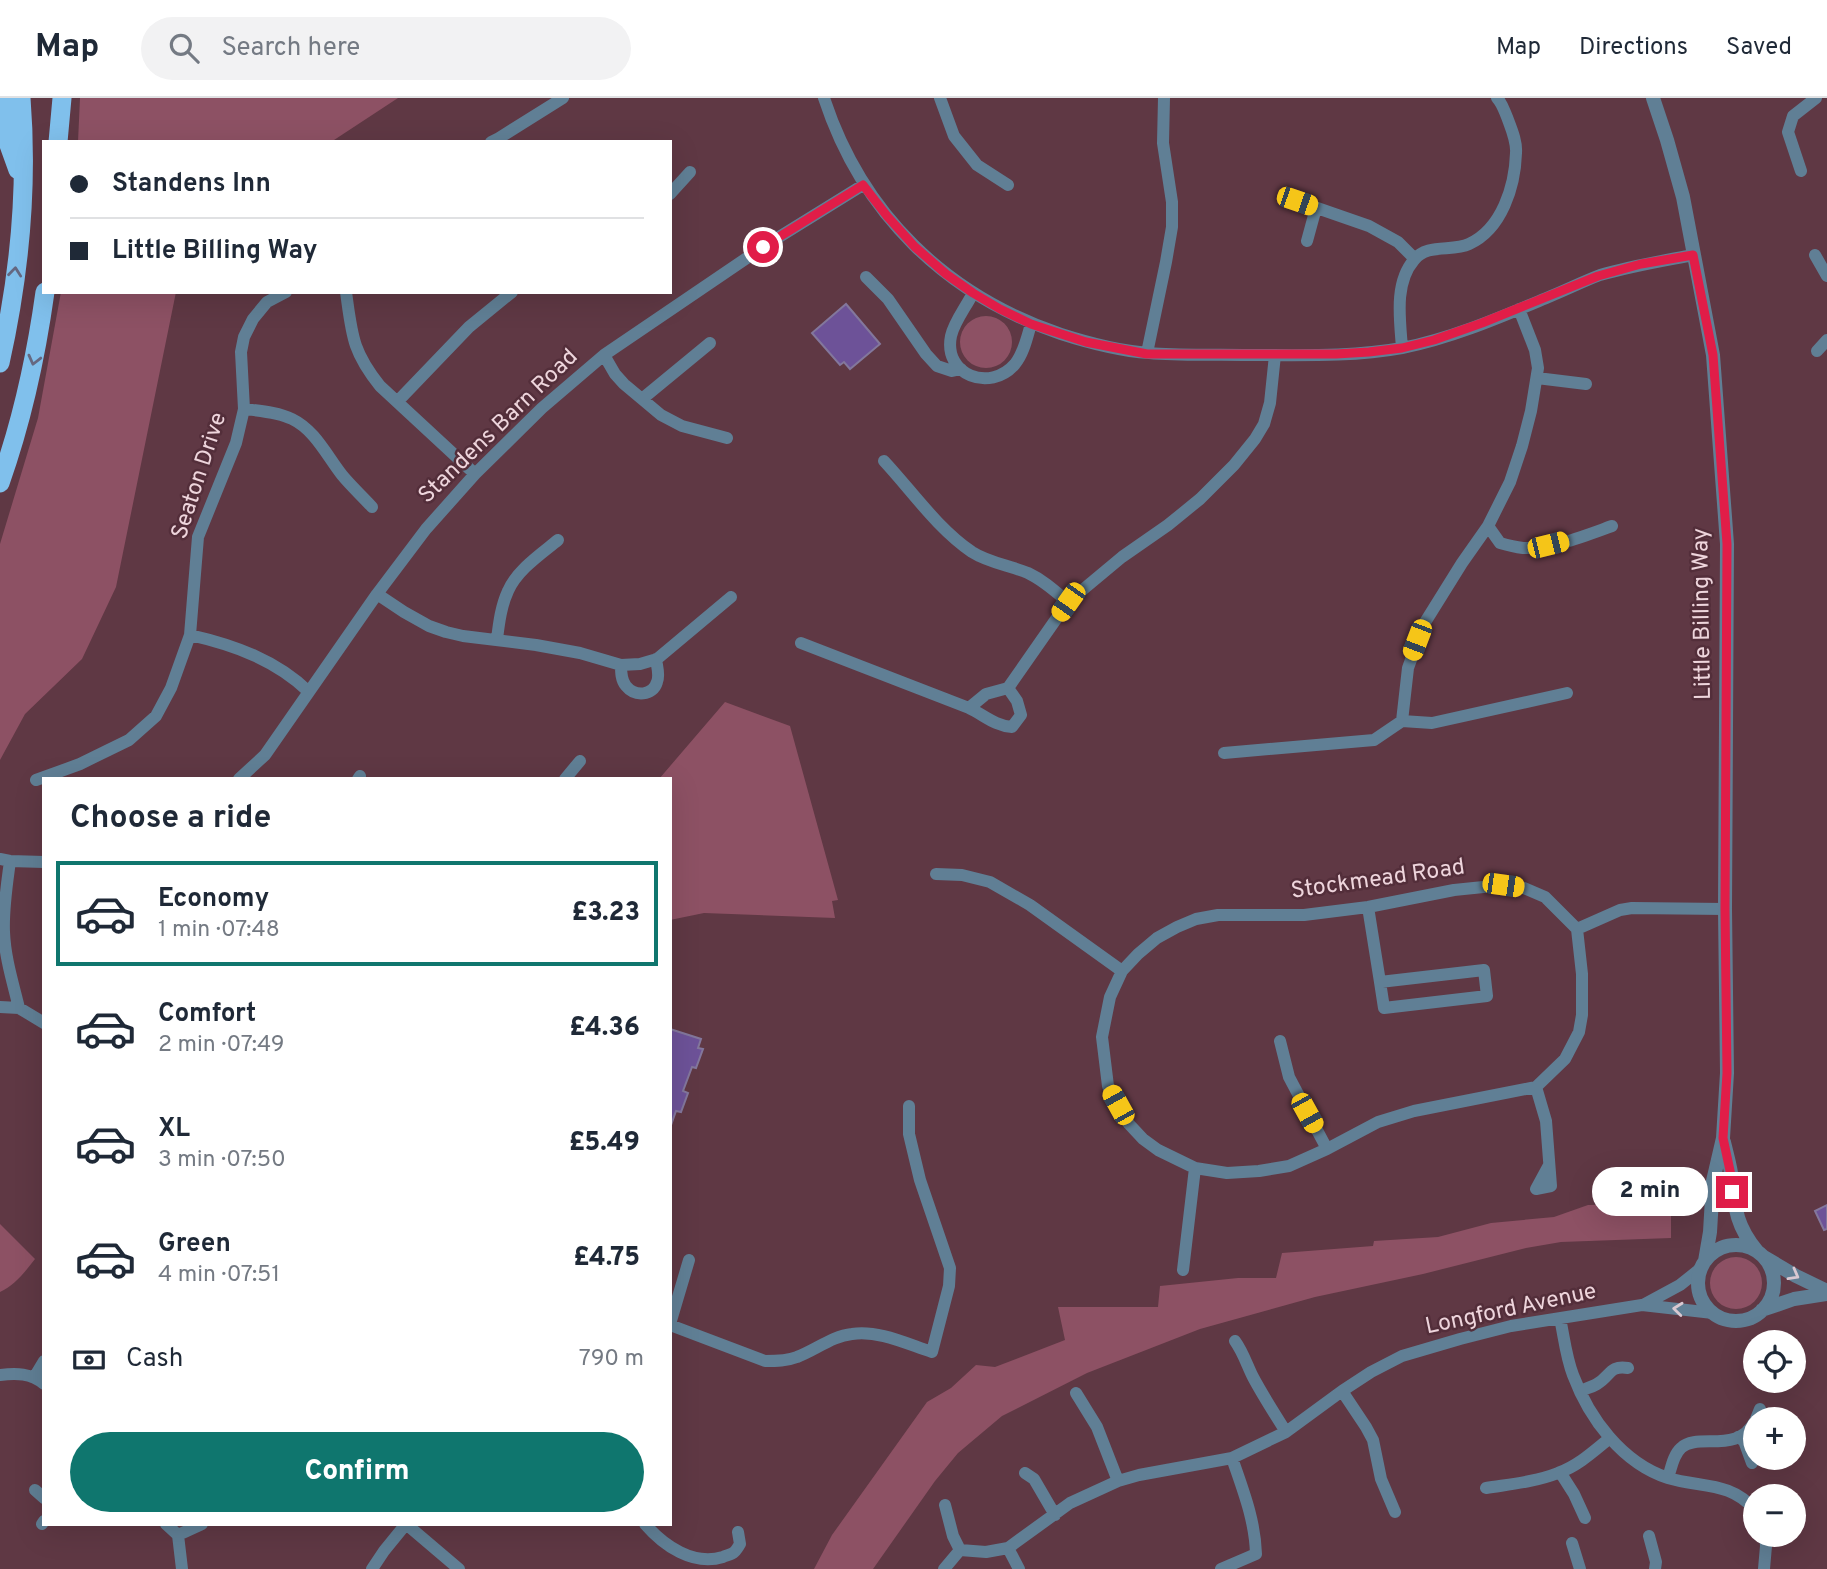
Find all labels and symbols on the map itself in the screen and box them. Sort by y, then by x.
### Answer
car [1274,184,1321,218]
route start [747,231,779,263]
one-way arrow [8,266,23,278]
street label: Standens Barn Road [413,343,585,511]
one-way arrow [28,353,43,365]
street label: Seaton Drive [166,409,234,543]
street label: Little Billing Way [1687,528,1719,700]
car [1526,530,1571,560]
car [1048,579,1089,625]
car [1400,617,1435,663]
street label: Stockmead Road [1289,853,1467,907]
car [1481,872,1526,898]
car [1099,1082,1138,1128]
car [1288,1090,1327,1136]
callout: 2 min [1592,1168,1708,1216]
route end [1716,1176,1748,1208]
one-way arrow [1787,1267,1800,1280]
street label: Longford Avenue [1423,1278,1599,1342]
one-way arrow [1672,1301,1684,1316]

